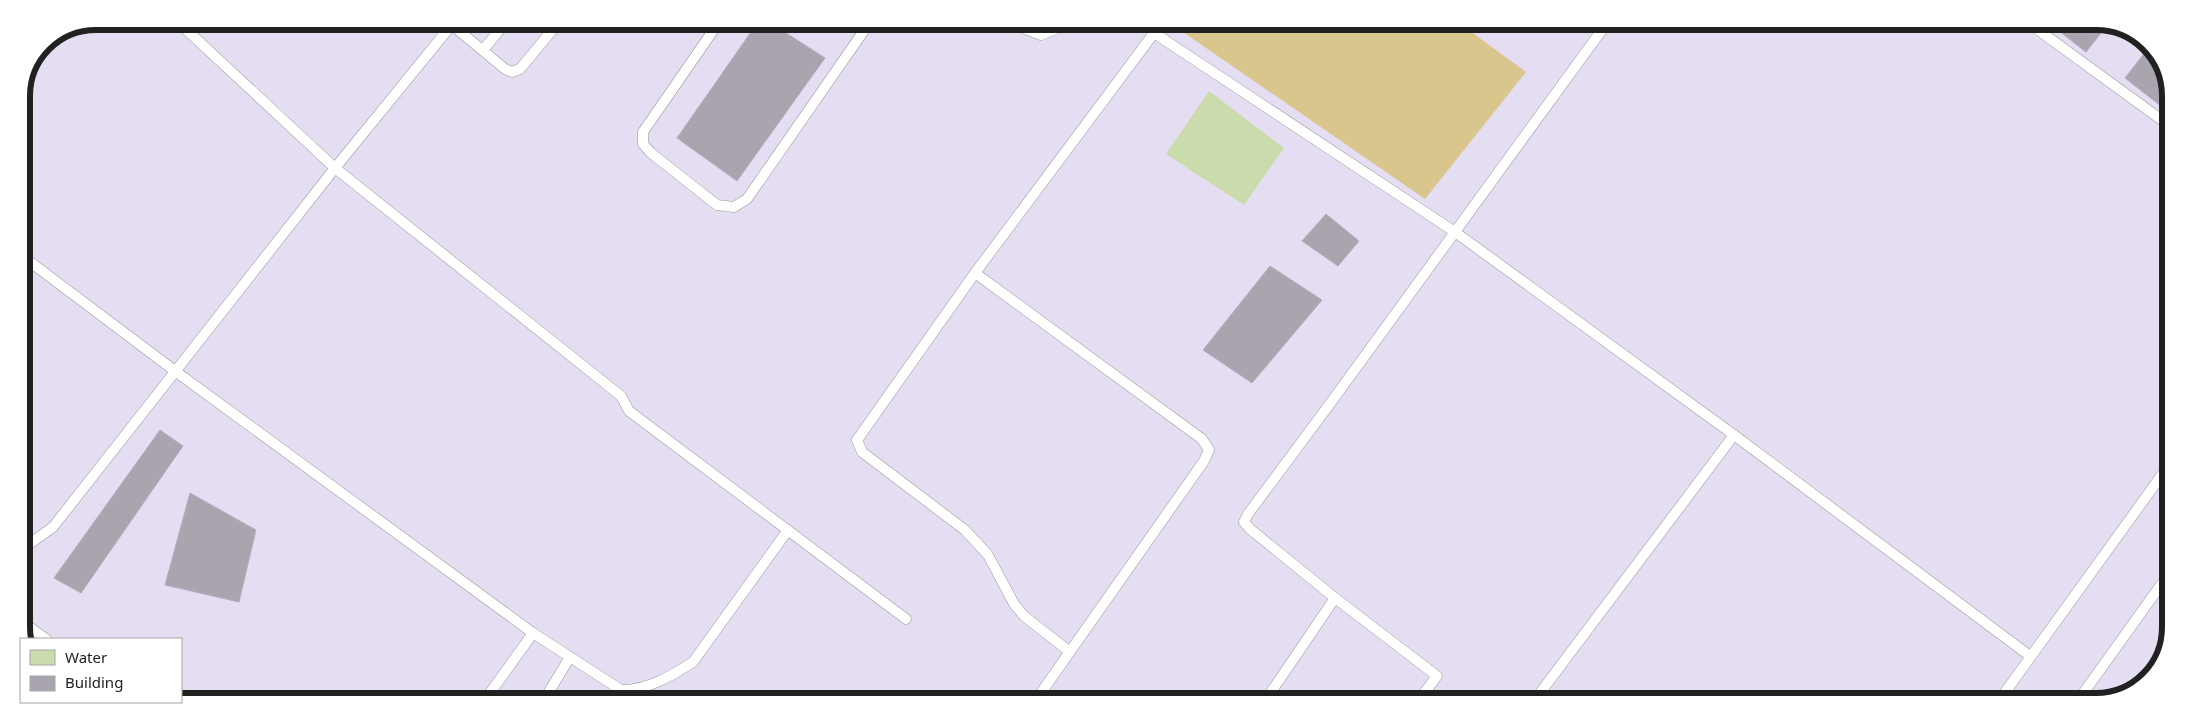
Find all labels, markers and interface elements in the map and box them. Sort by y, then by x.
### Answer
legend [20,638,182,703]
text: Water [65,647,107,667]
text: Building [65,672,123,692]

